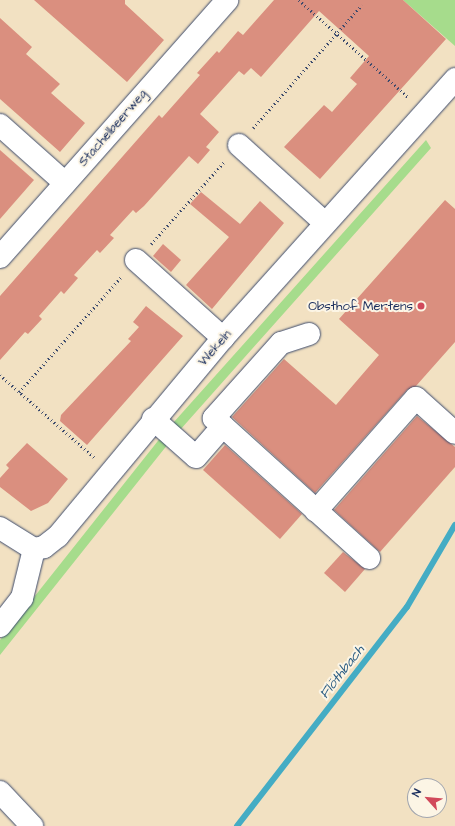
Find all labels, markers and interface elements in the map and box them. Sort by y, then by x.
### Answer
street label: Stachelbeerweg [75,86,151,170]
place label: Obsthof Mertens [308,298,413,314]
marker: Obsthof Mertens [416,301,426,311]
street label: Wekeln [195,327,235,369]
water label: Flöthbach [316,642,368,702]
north arrow [407,778,447,818]
text: N [409,786,425,799]

